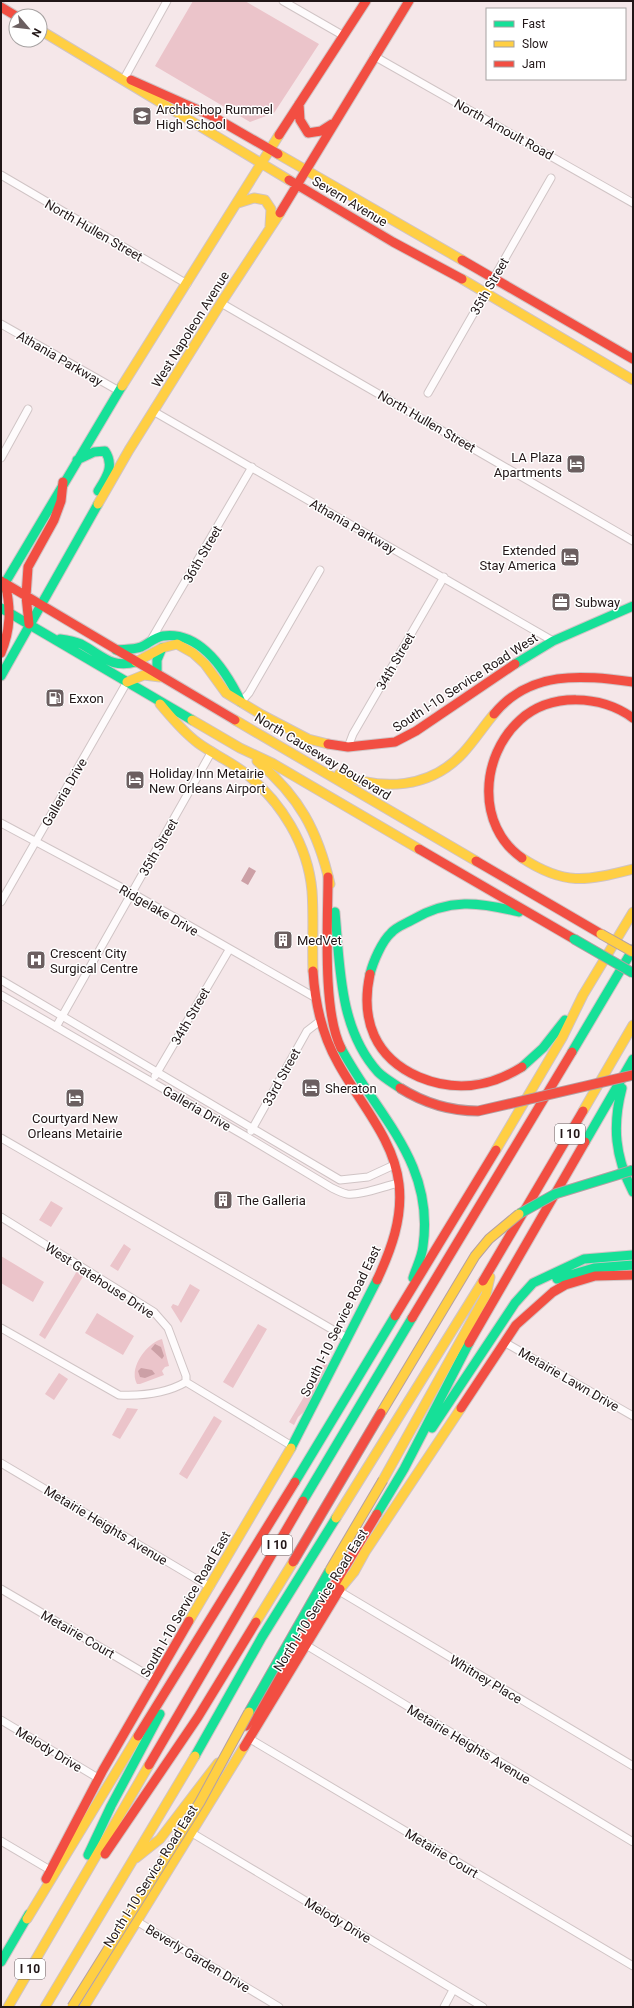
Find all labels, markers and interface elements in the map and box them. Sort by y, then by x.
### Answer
north arrow [8,8,48,48]
legend [486,8,626,80]
text: Fast [522,17,545,31]
text: N [29,26,44,39]
text: Slow [522,37,548,51]
text: Jam [522,57,546,71]
street label: North Arnoult Road [452,96,556,163]
place label: Archbishop Rummel High School [156,102,273,132]
school or university icon: Archbishop Rummel High School [131,105,153,127]
street label: Severn Avenue [309,173,390,230]
street label: North Hullen Street [42,196,145,265]
street label: 35th Street [467,255,512,318]
street label: West Napoleon Avenue [149,268,232,390]
street label: Athania Parkway [14,328,105,389]
street label: North Hullen Street [375,387,478,456]
place label: LA Plaza Apartments [494,450,562,480]
hotel icon: LA Plaza Apartments [565,453,587,475]
street label: Athania Parkway [307,496,398,557]
street label: 36th Street [180,523,225,586]
place label: Extended Stay America [479,543,556,573]
hotel icon: Extended Stay America [559,546,581,568]
office icon: Subway [550,591,572,613]
place label: Subway [575,595,620,610]
street label: 34th Street [373,630,418,693]
street label: South I-10 Service Road West [390,630,541,735]
fuel station icon: Exxon [44,687,66,709]
place label: Exxon [69,691,104,706]
street label: North Causeway Boulevard [252,710,393,803]
street label: Galleria Drive [39,755,90,829]
place label: Holiday Inn Metairie New Orleans Airport [149,766,266,796]
hotel icon: Holiday Inn Metairie New Orleans Airport [124,769,146,791]
street label: 35th Street [136,816,181,879]
street label: Ridgelake Drive [117,882,201,939]
building icon: MedVet [272,929,294,951]
place label: MedVet [297,933,342,948]
place label: Crescent City Surgical Centre [50,946,138,976]
hospital icon: Crescent City Surgical Centre [25,949,47,971]
street label: 34th Street [168,985,213,1048]
street label: 33rd Street [259,1046,303,1109]
hotel icon: Sheraton [300,1077,322,1099]
place label: Sheraton [325,1081,377,1096]
street label: Galleria Drive [160,1083,234,1134]
hotel icon: Courtyard New Orleans Metairie [64,1087,86,1109]
place label: Courtyard New Orleans Metairie [28,1111,122,1141]
road number: I 10 [555,1124,585,1144]
building icon: The Galleria [212,1189,234,1211]
place label: The Galleria [237,1193,306,1208]
street label: West Gatehouse Drive [42,1239,157,1321]
street label: South I-10 Service Road East [297,1243,384,1399]
street label: Metairie Lawn Drive [516,1344,622,1414]
street label: Metairie Heights Avenue [41,1483,170,1568]
street label: North I-10 Service Road East [270,1526,371,1674]
street label: South I-10 Service Road East [137,1529,233,1680]
road number: I 10 [262,1535,292,1555]
street label: Metairie Court [38,1607,117,1662]
street label: Whitney Place [447,1652,525,1707]
street label: Metairie Heights Avenue [404,1702,533,1787]
street label: Melody Drive [13,1724,85,1775]
street label: North I-10 Service Road East [100,1802,201,1950]
street label: Metairie Court [403,1826,481,1881]
street label: Melody Drive [302,1895,374,1946]
street label: Beverly Garden Drive [143,1921,253,1996]
road number: I 10 [15,1959,45,1979]

